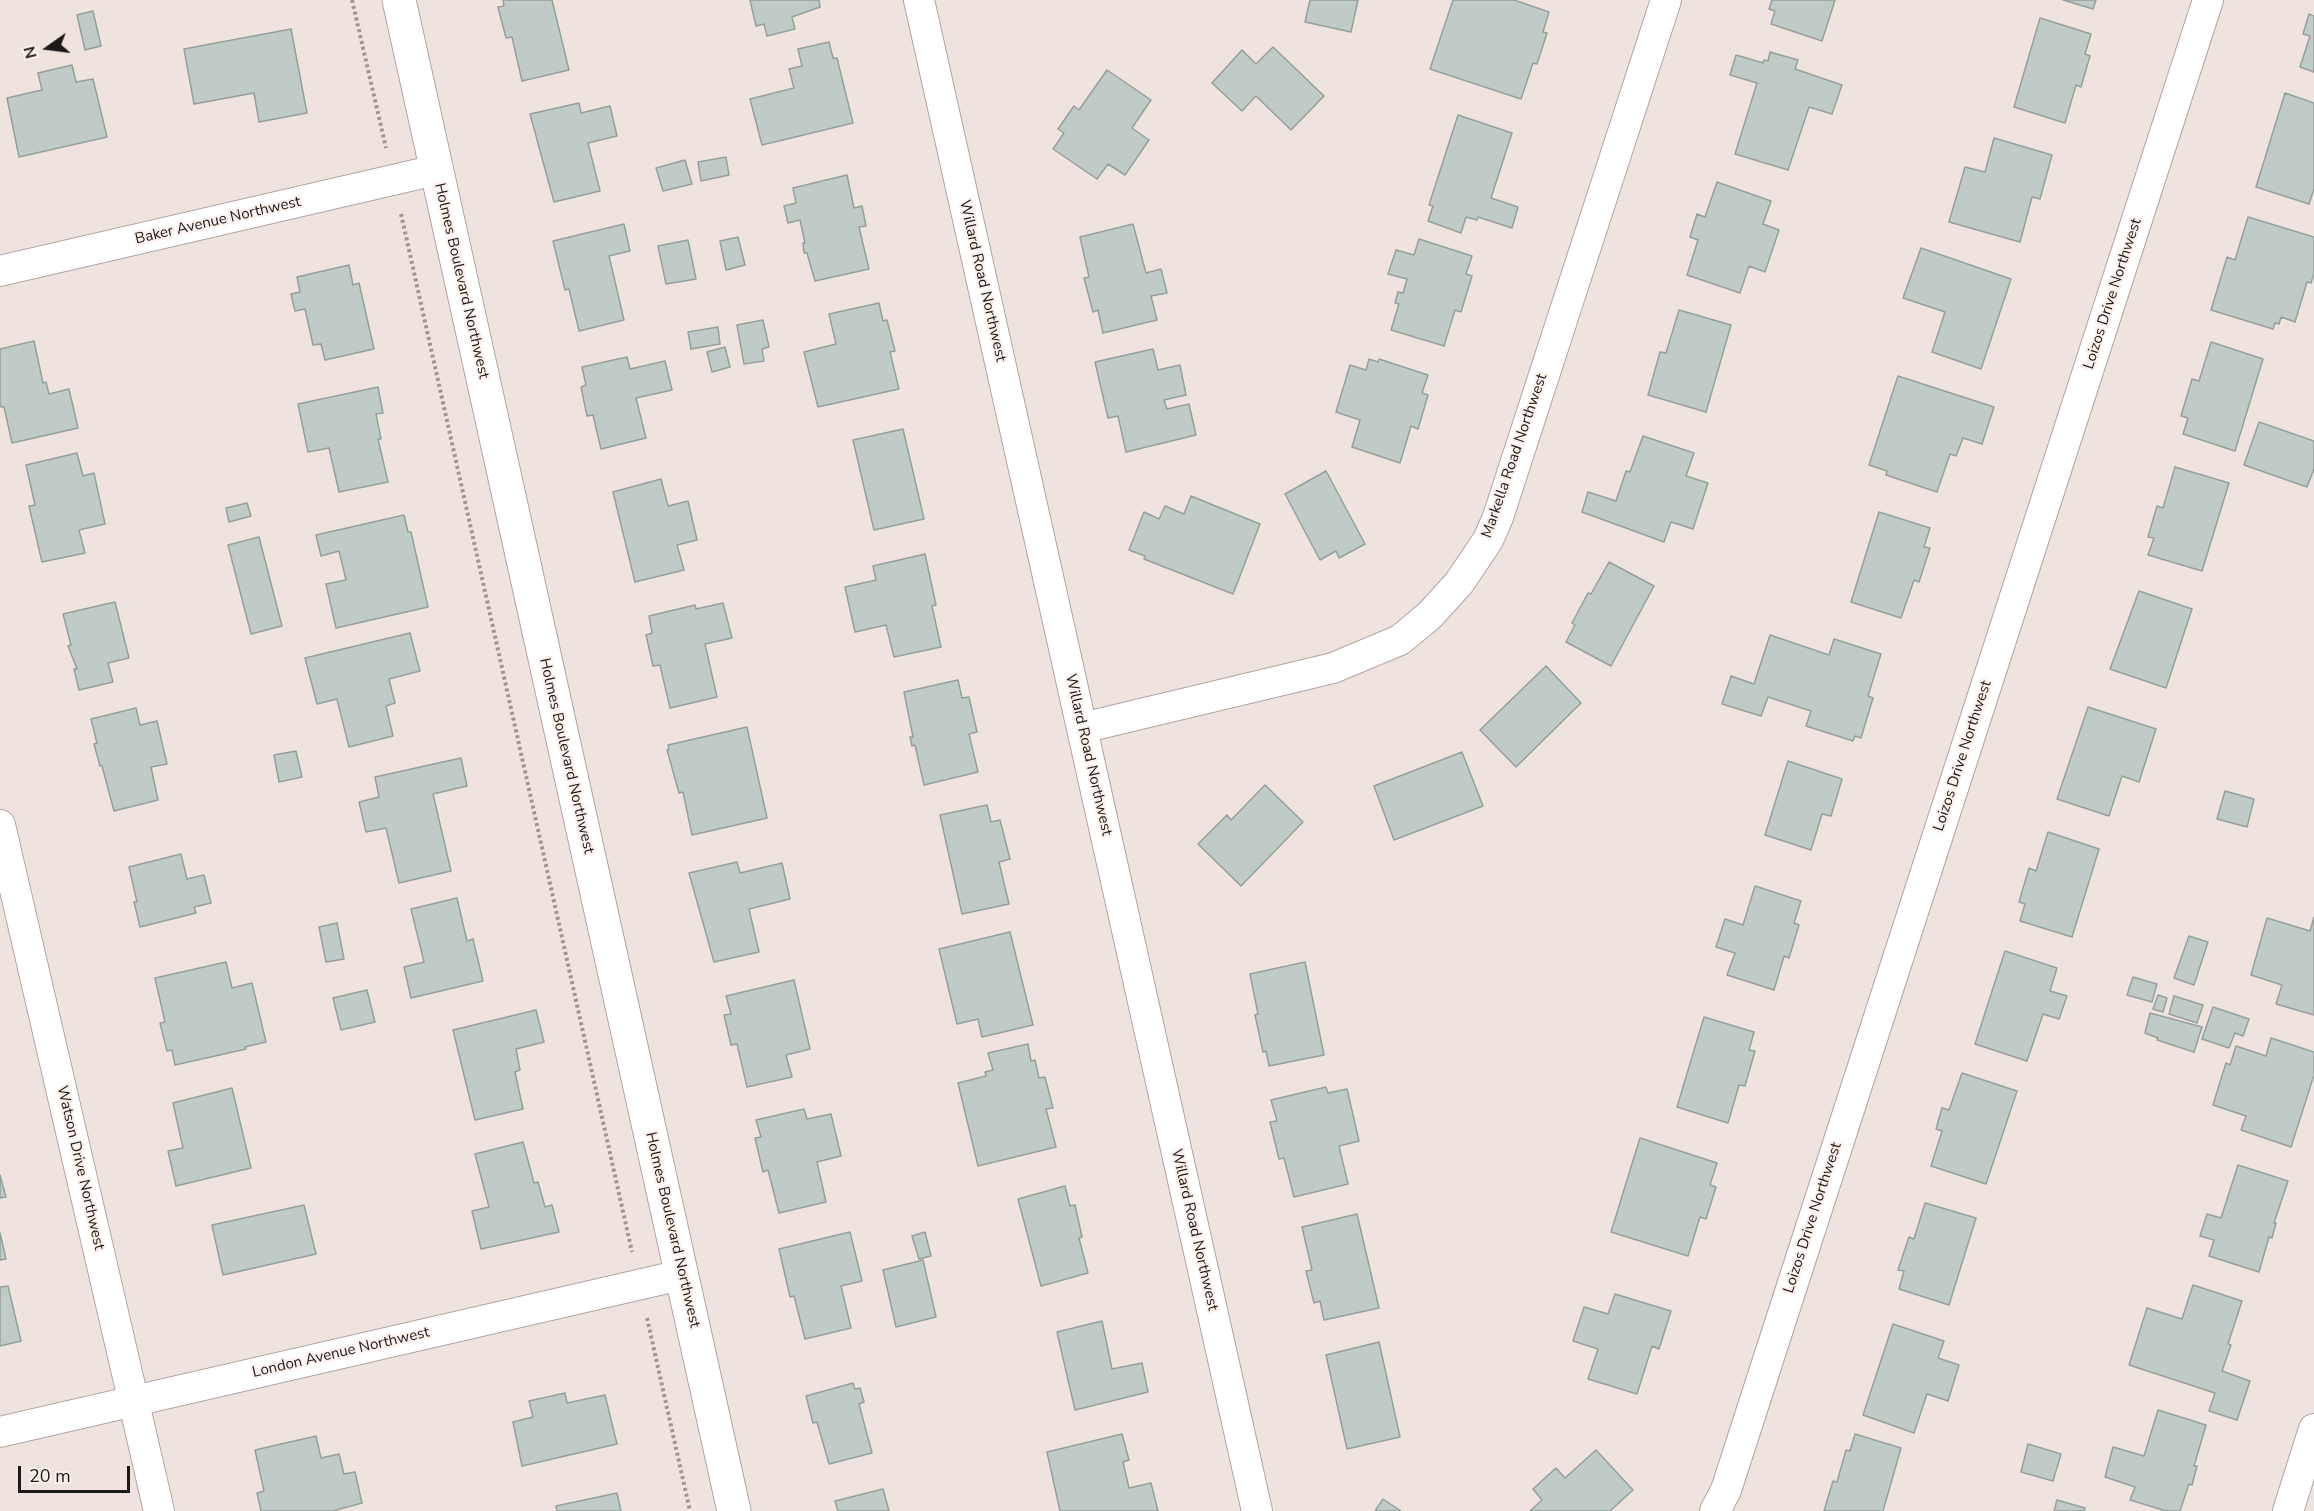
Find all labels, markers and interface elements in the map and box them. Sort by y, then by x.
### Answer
north arrow [18,18,78,78]
text: N [18,44,43,61]
street label: Holmes Boulevard Northwest [430,181,492,381]
street label: Baker Avenue Northwest [134,193,302,249]
street label: Willard Road Northwest [955,198,1009,364]
street label: Loizos Drive Northwest [2080,216,2146,372]
street label: Markella Road Northwest [1478,371,1552,541]
street label: Holmes Boulevard Northwest [535,656,597,856]
street label: Willard Road Northwest [1061,672,1115,838]
street label: Loizos Drive Northwest [1930,678,1996,834]
street label: Watson Drive Northwest [52,1084,108,1252]
street label: Holmes Boulevard Northwest [641,1130,703,1330]
street label: Loizos Drive Northwest [1780,1140,1846,1296]
street label: Willard Road Northwest [1167,1147,1221,1313]
street label: London Avenue Northwest [251,1324,431,1382]
scale bar [21,1454,134,1492]
text: 20 m [29,1464,71,1488]

